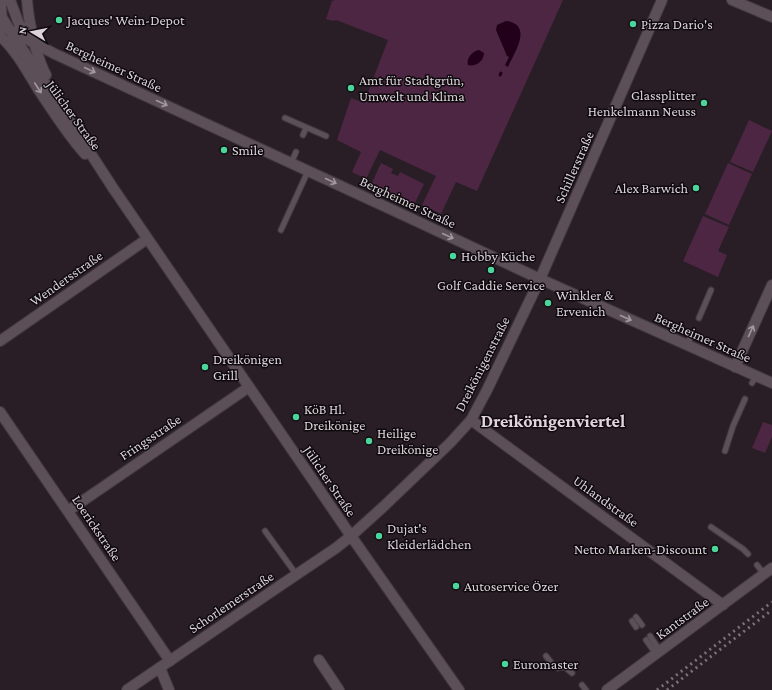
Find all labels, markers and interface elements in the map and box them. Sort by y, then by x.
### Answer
north arrow [12,12,52,52]
place label: Jacques' Wein-Depot [65,12,185,28]
marker: Jacques' Wein-Depot [54,15,64,25]
place label: Pizza Dario's [641,16,713,32]
marker: Pizza Dario's [628,19,638,29]
text: N [16,25,29,35]
street label: Bergheimer Straße [64,37,164,95]
one-way arrow [84,67,96,74]
place label: Amt für Stadtgrün, Umwelt und Klima [359,72,465,104]
street label: Jülicher Straße [42,75,105,153]
one-way arrow [34,82,42,94]
marker: Amt für Stadtgrün, Umwelt und Klima [346,83,356,93]
place label: Glassplitter Henkelmann Neuss [588,87,696,119]
marker: Glassplitter Henkelmann Neuss [699,98,709,108]
one-way arrow [155,100,167,107]
street label: Schillerstraße [551,129,597,205]
place label: Smile [232,142,263,158]
marker: Smile [219,145,229,155]
street label: Bergheimer Straße [358,173,458,231]
one-way arrow [324,178,336,185]
place label: Alex Barwich [615,180,688,196]
marker: Alex Barwich [691,183,701,193]
one-way arrow [442,233,454,240]
street label: Wendersstraße [27,247,105,309]
place label: Hobby Küche [461,248,535,264]
marker: Hobby Küche [448,251,458,261]
marker: Golf Caddie Service [486,265,496,275]
place label: Golf Caddie Service [437,277,545,293]
place label: Winkler & Ervenich [556,287,614,319]
marker: Winkler & Ervenich [543,298,553,308]
street label: Bergheimer Straße [652,309,754,365]
street label: Dreikönigenstraße [451,314,513,414]
one-way arrow [620,315,632,322]
one-way arrow [748,326,755,338]
place label: Dreikönigen Grill [213,351,282,383]
marker: Dreikönigen Grill [200,362,210,372]
place label: KöB Hl. Dreikönige [304,401,365,433]
street label: Fringsstraße [116,411,184,463]
district label: Dreikönigenviertel [481,411,625,431]
marker: KöB Hl. Dreikönige [291,412,301,422]
place label: Heilige Dreikönige [377,425,438,457]
marker: Heilige Dreikönige [364,436,374,446]
street label: Jülicher Straße [299,441,360,520]
street label: Uhlandstraße [570,472,642,530]
street label: Loerickstraße [69,492,125,564]
place label: Dujat's Kleiderlädchen [387,520,472,552]
marker: Dujat's Kleiderlädchen [374,531,384,541]
place label: Netto Marken-Discount [574,541,707,557]
marker: Netto Marken-Discount [710,544,720,554]
street label: Schorlemerstraße [185,568,277,636]
place label: Autoservice Özer [464,578,559,594]
marker: Autoservice Özer [451,581,461,591]
street label: Kantstraße [652,593,712,643]
place label: Euromaster [513,656,578,672]
marker: Euromaster [500,659,510,669]

